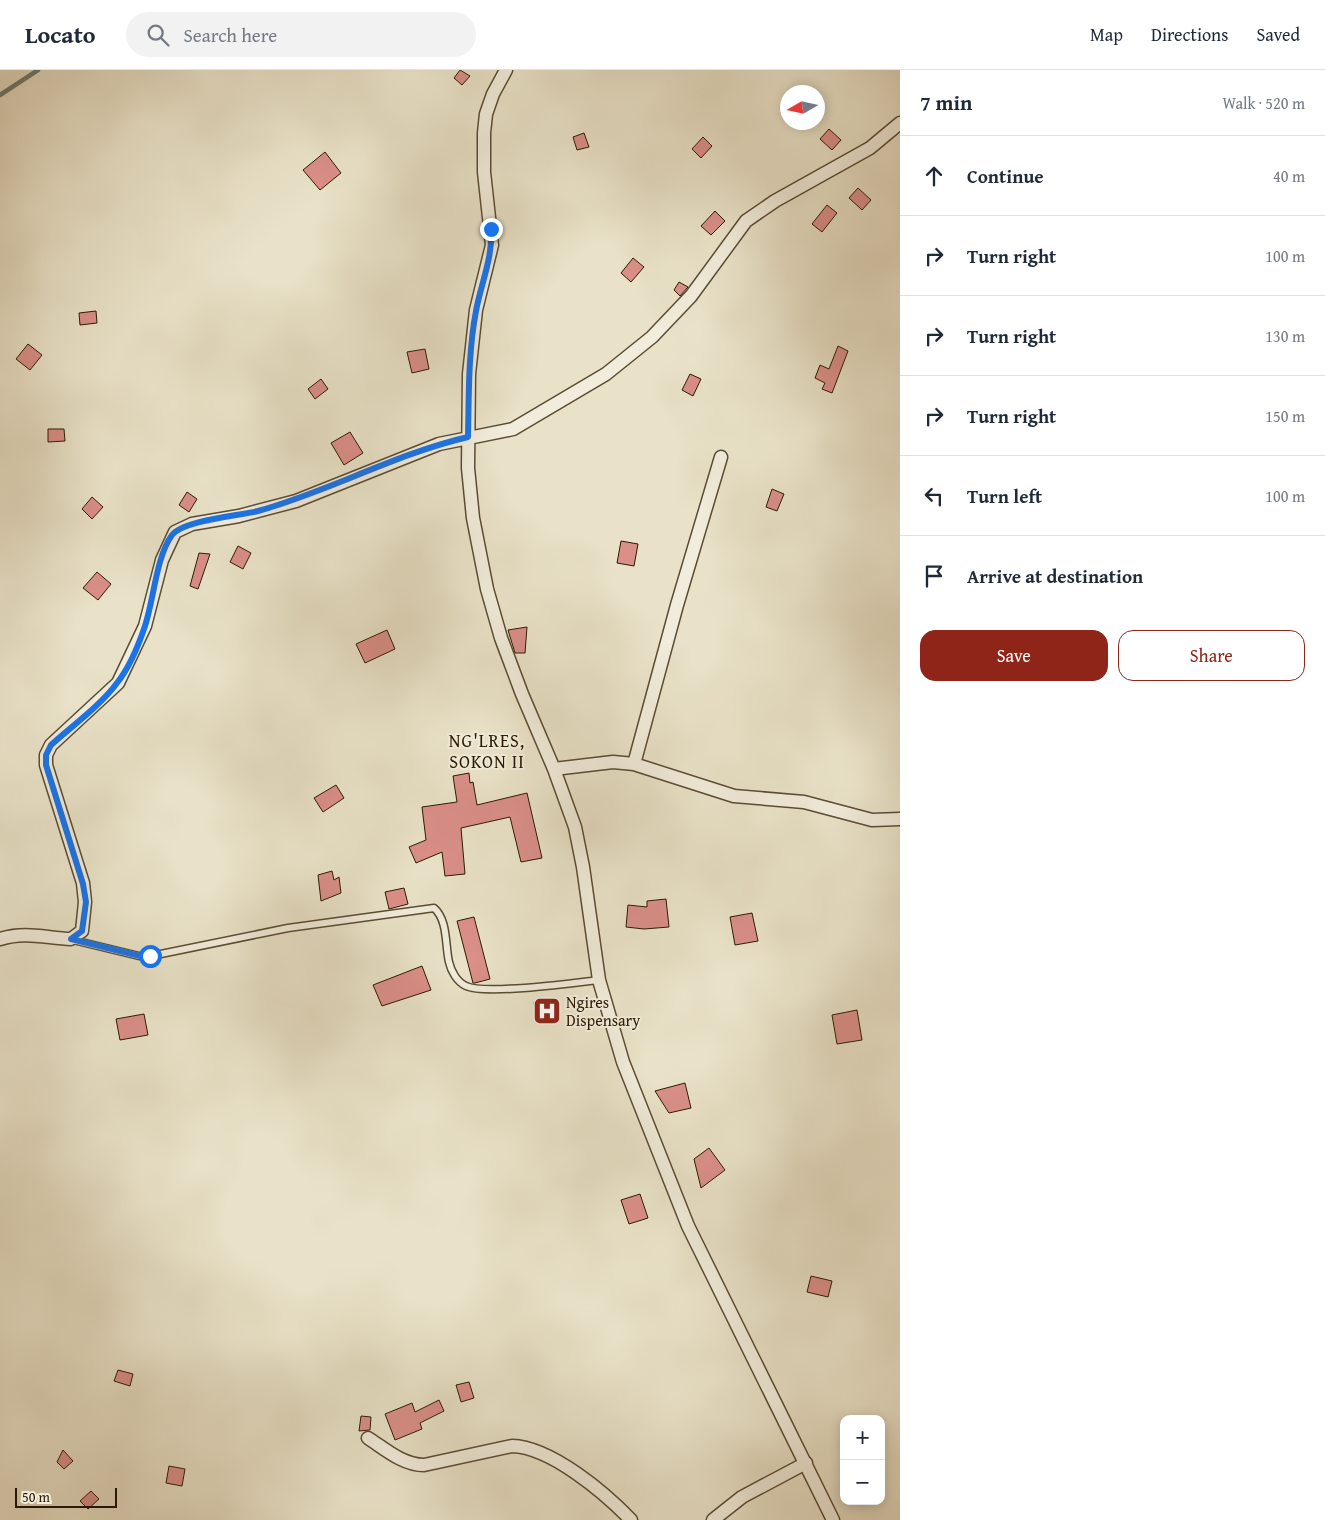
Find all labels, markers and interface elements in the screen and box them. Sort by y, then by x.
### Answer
search box [126,12,476,57]
text: Locato [25,17,96,52]
icon: search [144,21,172,49]
text: Search here [184,21,277,49]
text: Map [1090,21,1123,48]
text: Directions [1151,21,1228,48]
text: Saved [1256,21,1300,48]
north arrow [780,85,825,130]
text: 7 min [920,87,972,118]
text: Walk · 520 m [1222,91,1305,115]
icon: ahead [920,162,948,190]
text: Continue [967,162,1044,190]
text: 40 m [1273,164,1305,188]
route end [480,218,503,241]
icon: right [920,242,948,270]
text: Turn right [967,242,1056,270]
text: 100 m [1265,244,1305,268]
icon: right [920,322,948,350]
text: Turn right [967,322,1056,350]
text: 130 m [1265,324,1305,348]
icon: right [920,402,948,430]
text: Turn right [967,402,1056,430]
text: 150 m [1265,404,1305,428]
icon: left [920,482,948,510]
text: Turn left [967,482,1042,510]
text: 100 m [1265,484,1305,508]
icon: arrive [920,562,948,590]
text: Arrive at destination [967,562,1143,590]
button: Save [920,630,1108,681]
button: Share [1118,630,1305,681]
district label: NG'LRES, SOKON II [449,727,525,775]
route start [139,945,162,968]
place label: Ngires Dispensary [566,990,640,1032]
hospital icon: Ngires Dispensary [532,996,562,1026]
map controls [840,1415,885,1505]
button: + [840,1415,885,1460]
button: − [840,1460,885,1505]
scale bar [15,1485,118,1508]
text: 50 m [22,1487,50,1507]

